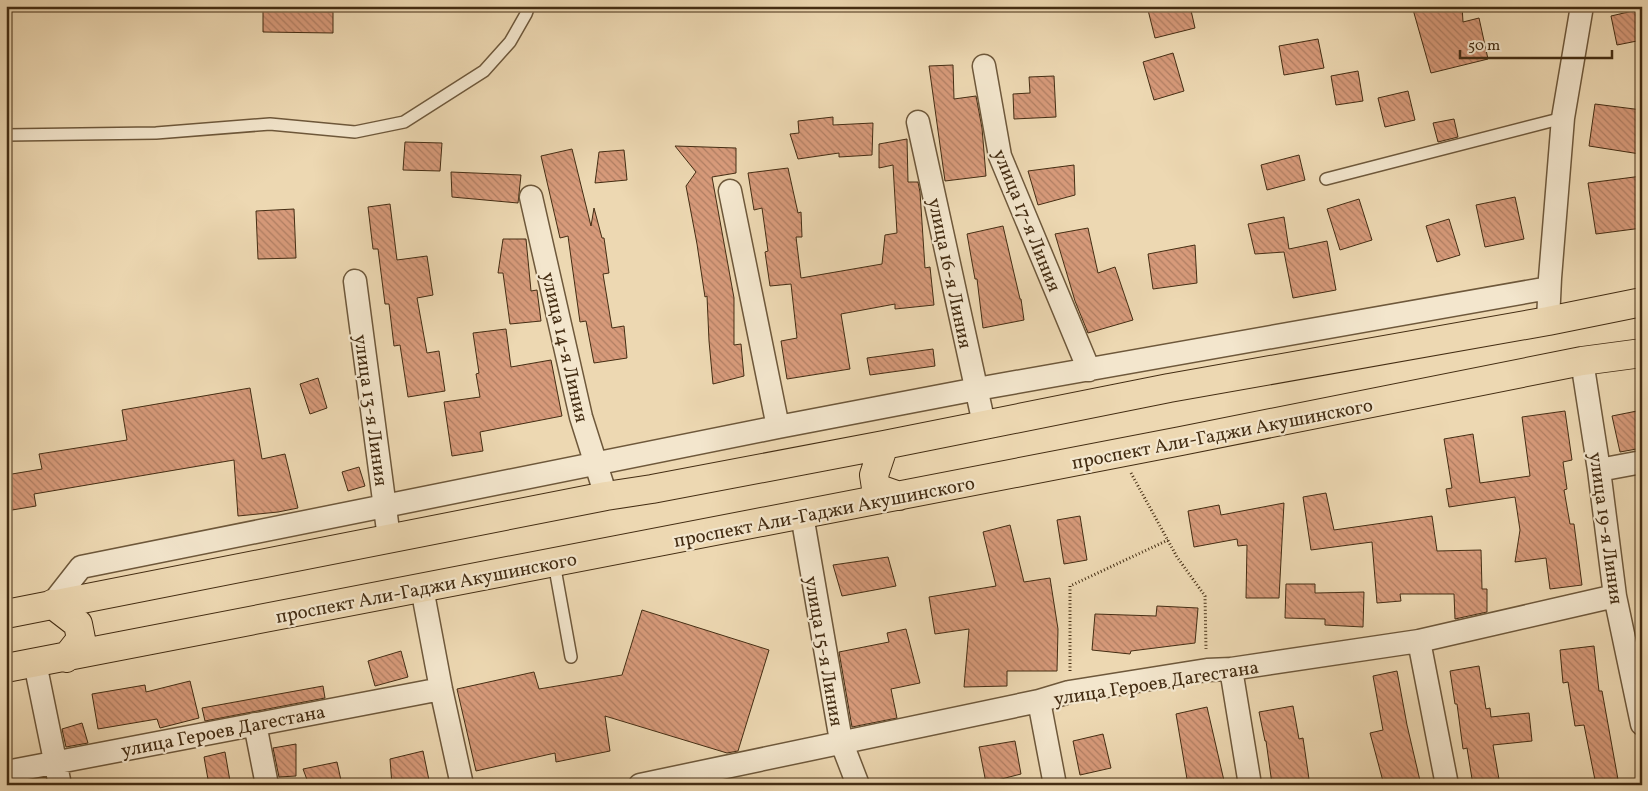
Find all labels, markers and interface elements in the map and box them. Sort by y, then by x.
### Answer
scale bar [1460,28,1613,60]
text: 50 m [1468,36,1500,57]
street label: улица 17-я Линия [986,146,1067,296]
street label: улица 16-я Линия [920,196,978,351]
street label: улица 14-я Линия [534,270,594,425]
street label: улица 13-я Линия [347,333,394,488]
street label: проспект Али-Гаджи Акушинского [1070,393,1375,477]
street label: улица 19-я Линия [1581,450,1629,606]
street label: проспект Али-Гаджи Акушинского [672,471,977,555]
street label: проспект Али-Гаджи Акушинского [274,547,579,631]
street label: улица 15-я Линия [797,574,849,729]
street label: улица Героев Дагестана [1052,655,1261,713]
street label: улица Героев Дагестана [119,699,328,765]

